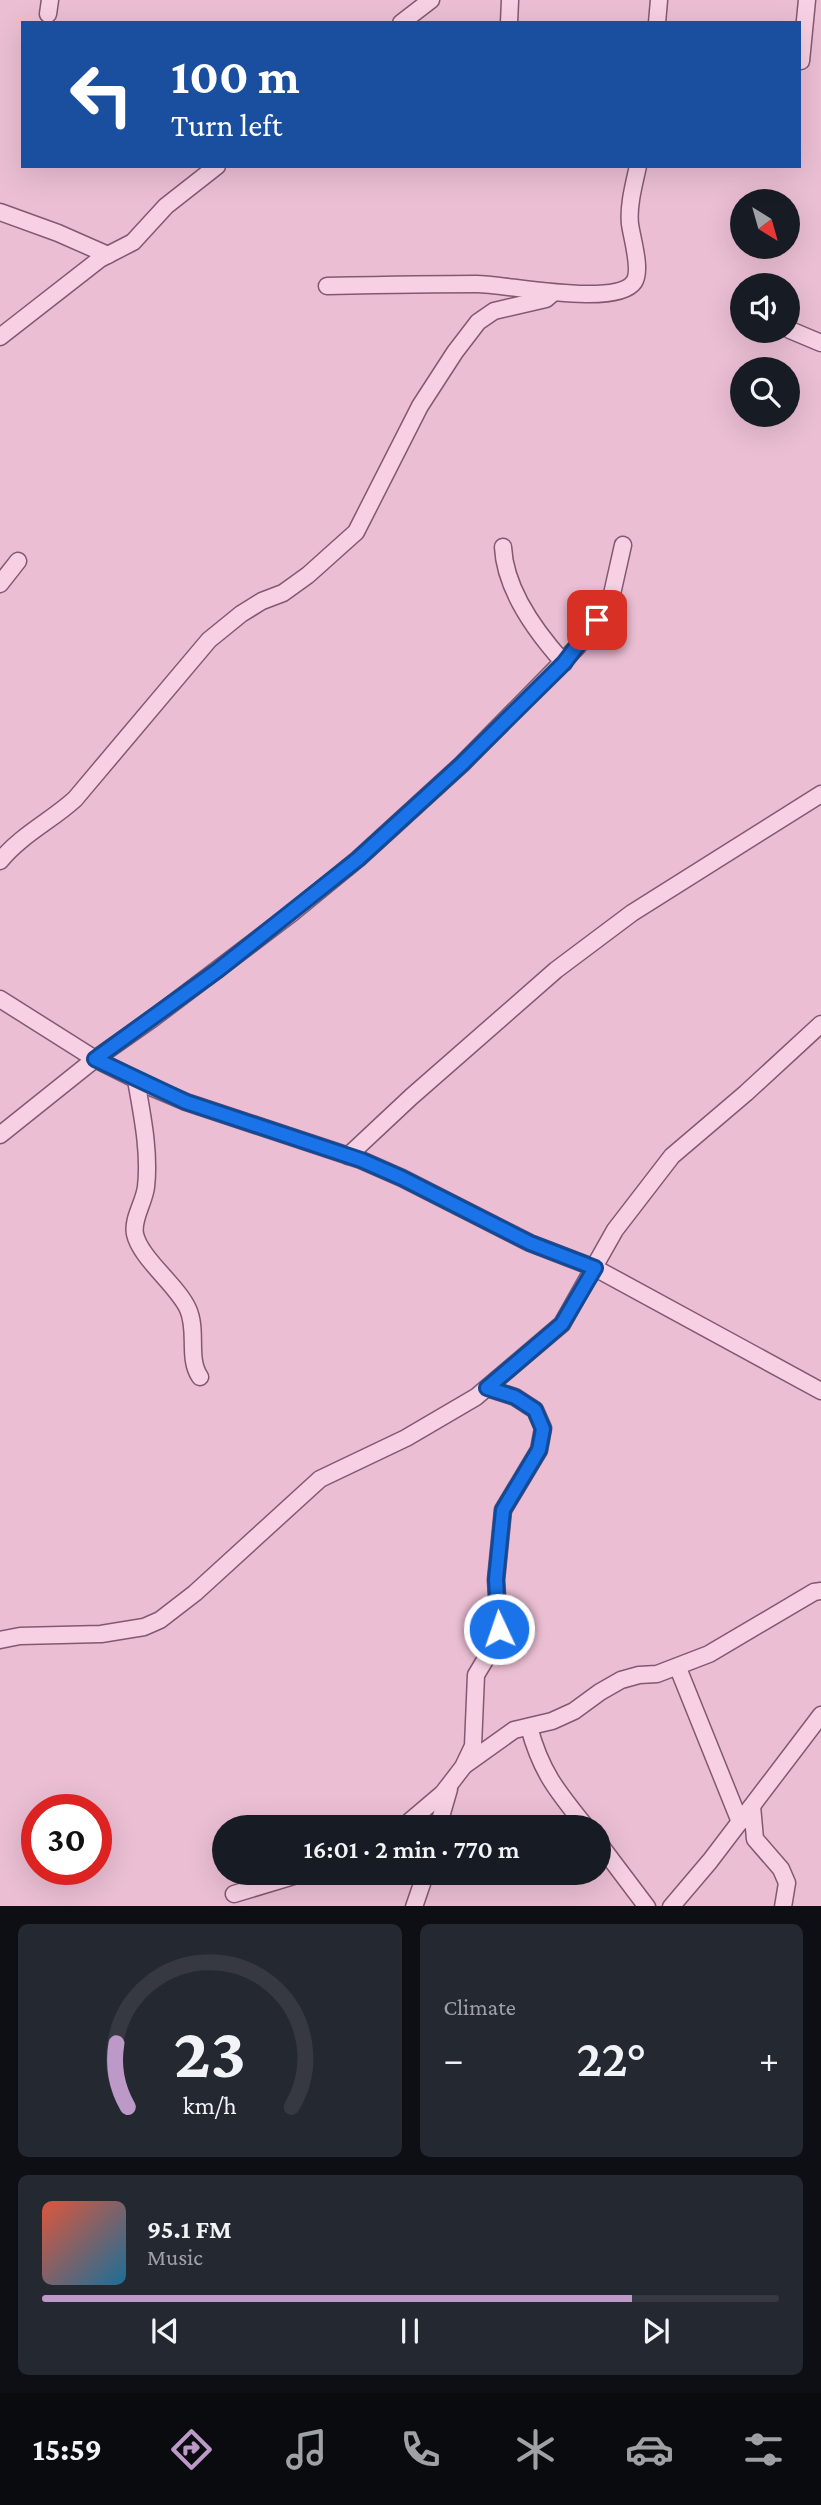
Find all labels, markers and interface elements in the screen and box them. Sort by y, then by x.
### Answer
icon: left [56,49,147,140]
text: 100 m [171,49,300,104]
text: Turn left [171,107,282,143]
north arrow [730,189,800,259]
map controls [730,189,800,427]
button: sound [730,273,800,343]
button: search [730,357,800,427]
pin [567,590,627,650]
icon: arrive [578,601,616,639]
position arrow [462,1592,536,1666]
speed limit sign: 30 [21,1794,112,1885]
text: 16:01 · 2 min · 770 m [304,1835,520,1864]
text: Climate [444,1994,516,2020]
text: 23 [173,2012,246,2093]
text: 22° [576,2029,646,2087]
text: − [444,2038,464,2080]
text: + [759,2038,779,2080]
text: km/h [183,2091,237,2118]
text: 95.1 FM [147,2215,232,2244]
text: Music [147,2244,203,2270]
icon: previous [146,2312,184,2350]
icon: pause [391,2312,429,2350]
icon: next [637,2312,675,2350]
icon: directions [167,2425,216,2474]
icon: music [282,2425,331,2474]
icon: phone [396,2425,445,2474]
icon: climate [511,2425,560,2474]
icon: car [625,2425,674,2474]
icon: filters [739,2425,788,2474]
text: 15:59 [33,2431,102,2467]

